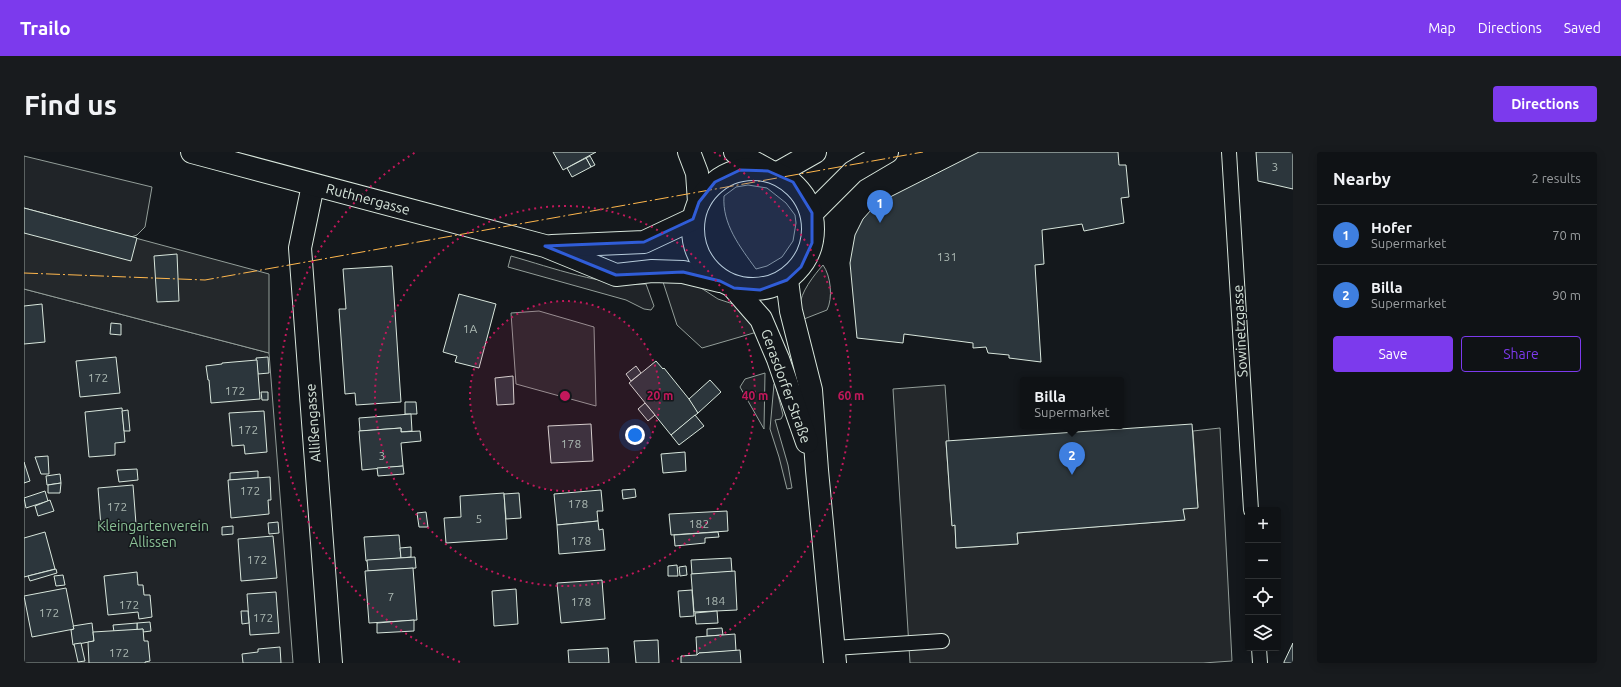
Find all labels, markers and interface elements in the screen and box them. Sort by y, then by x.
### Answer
text: Trailo [20,17,71,39]
text: Map [1428,20,1456,36]
text: Directions [1478,20,1542,36]
text: Saved [1564,20,1601,36]
button: Directions [1493,86,1597,122]
text: Find us [24,89,117,120]
house number: 3 [1272,160,1278,173]
text: Nearby [1333,169,1391,188]
text: 2 results [1531,171,1581,185]
street label: Ruthnergasse [324,180,412,218]
pin: 1 [867,190,893,223]
text: Hofer [1371,219,1412,236]
text: 1 [1342,228,1350,242]
text: 70 m [1552,228,1581,242]
text: Supermarket [1371,236,1446,250]
house number: 131 [937,250,957,263]
text: Billa [1371,279,1403,296]
street label: Sowinetzgasse [1230,284,1250,378]
text: 2 [1342,288,1350,302]
text: 90 m [1552,288,1581,302]
text: Supermarket [1371,296,1446,310]
house number: 1A [463,322,477,335]
street label: Gerasdorfer Straße [758,327,814,445]
button: Save [1333,336,1453,372]
button: Share [1461,336,1581,372]
house number: 172 [88,371,108,384]
popup [1020,377,1124,429]
street label: Allißengasse [302,383,324,463]
house number: 172 [225,384,245,397]
text: Billa [1034,388,1066,405]
centre of rings [558,389,572,403]
text: 20 m [647,389,673,402]
text: 40 m [742,389,768,402]
text: 60 m [838,389,864,402]
text: Supermarket [1034,405,1110,419]
house number: 172 [238,423,258,436]
your location [625,425,645,445]
house number: 178 [561,437,581,450]
pin: 2 [1059,442,1085,475]
house number: 3 [379,449,385,462]
house number: 172 [240,484,260,497]
house number: 178 [568,497,588,510]
house number: 172 [107,500,127,513]
map controls [1245,507,1281,651]
button: + [1245,507,1281,543]
house number: 5 [476,512,482,525]
house number: 182 [689,517,709,530]
park label: Kleingartenverein Allissen [97,518,209,550]
house number: 178 [571,534,591,547]
button: − [1245,543,1281,579]
house number: 172 [247,553,267,566]
button: locate [1245,579,1281,615]
house number: 7 [388,590,394,603]
house number: 184 [705,594,725,607]
house number: 178 [571,595,591,608]
house number: 172 [119,598,139,611]
house number: 172 [39,606,59,619]
house number: 172 [253,611,273,624]
button: layers [1245,615,1281,651]
house number: 172 [109,646,129,659]

